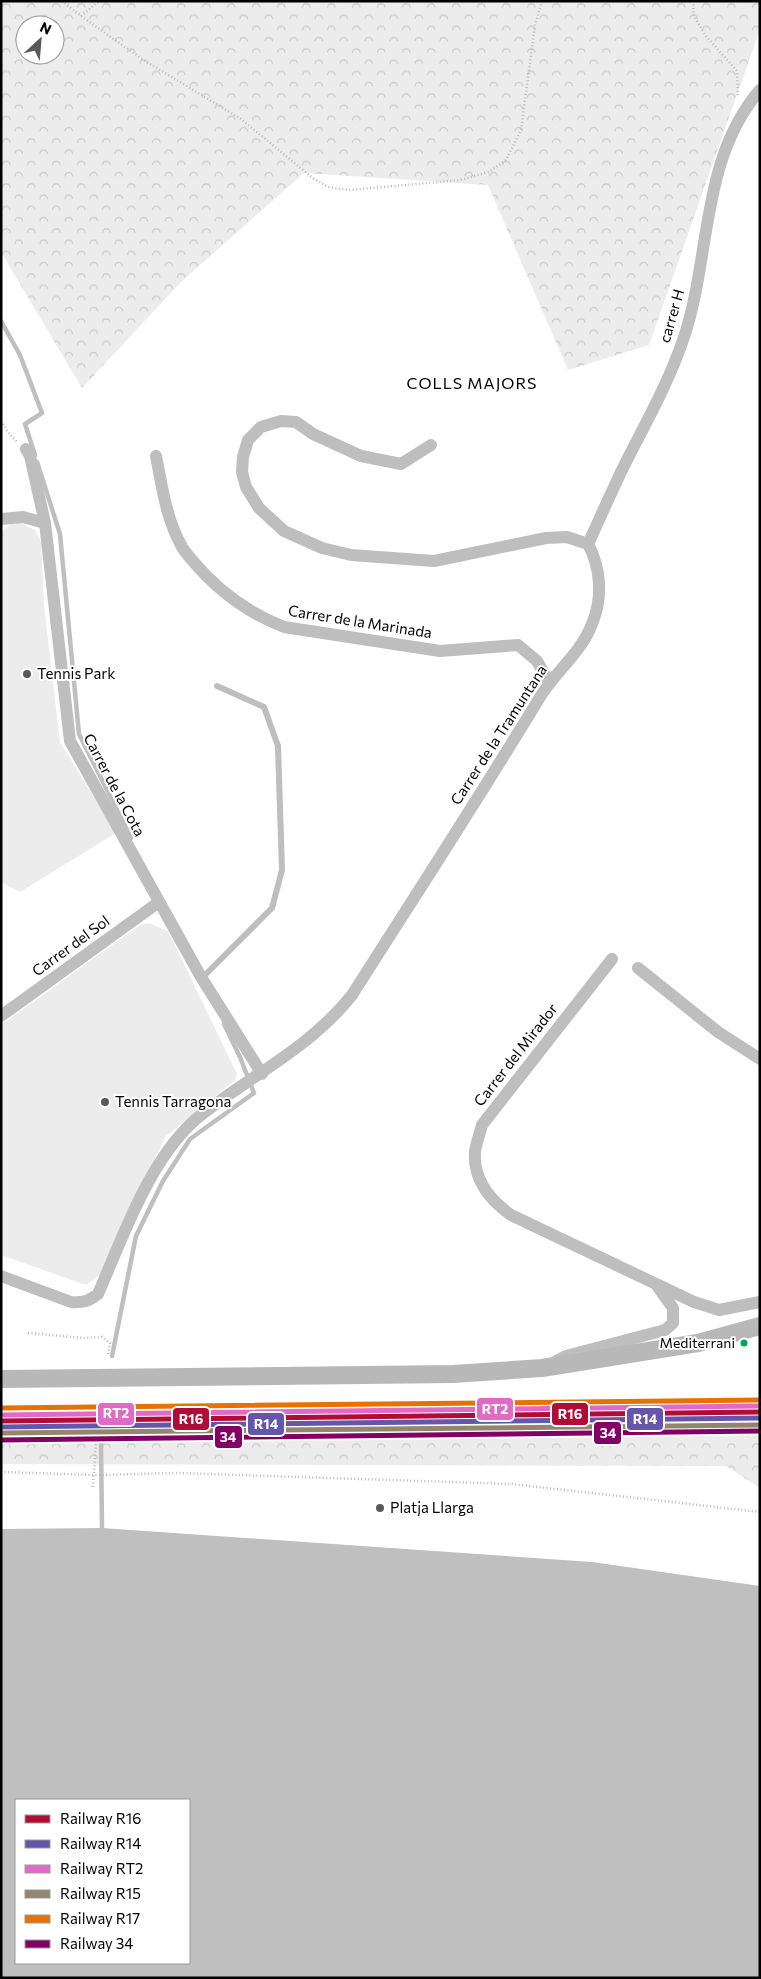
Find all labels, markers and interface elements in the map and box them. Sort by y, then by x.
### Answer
north arrow [15,15,65,65]
text: N [37,18,54,38]
street label: carrer H [655,287,687,345]
district label: COLLS MAJORS [407,373,538,392]
street label: Carrer de la Marinada [287,601,433,641]
street label: Carrer de la Tramuntana [446,661,550,808]
place label: Tennis Park [37,664,116,682]
marker: Tennis Park [21,668,33,680]
street label: Carrer de la Cota [80,730,150,839]
street label: Carrer del Sol [28,911,113,979]
street label: Carrer del Mirador [470,999,561,1109]
place label: Tennis Tarragona [115,1092,231,1110]
marker: Tennis Tarragona [99,1096,111,1108]
place label: Mediterrani [660,1334,735,1351]
marker: Mediterrani [739,1338,749,1348]
line badge: RT2 [476,1397,514,1421]
text: RT2 [482,1400,508,1417]
line badge: RT2 [97,1402,135,1426]
line badge: R16 [551,1402,589,1426]
text: RT2 [103,1404,129,1421]
text: R16 [558,1405,583,1422]
line badge: R16 [172,1407,210,1431]
line badge: R14 [626,1407,664,1431]
text: R16 [179,1410,204,1427]
text: R14 [633,1410,658,1427]
line badge: R14 [247,1412,285,1436]
text: R14 [254,1415,279,1432]
line badge: 34 [593,1421,622,1445]
text: 34 [600,1424,617,1441]
line badge: 34 [214,1425,243,1449]
text: 34 [220,1428,237,1445]
place label: Platja Llarga [390,1498,474,1516]
marker: Platja Llarga [374,1502,386,1514]
legend [15,1799,190,1964]
text: Railway R16 [60,1809,141,1827]
text: Railway R14 [60,1834,141,1852]
text: Railway RT2 [60,1859,143,1877]
text: Railway R15 [60,1884,141,1902]
text: Railway R17 [60,1909,140,1927]
text: Railway 34 [60,1934,133,1952]

